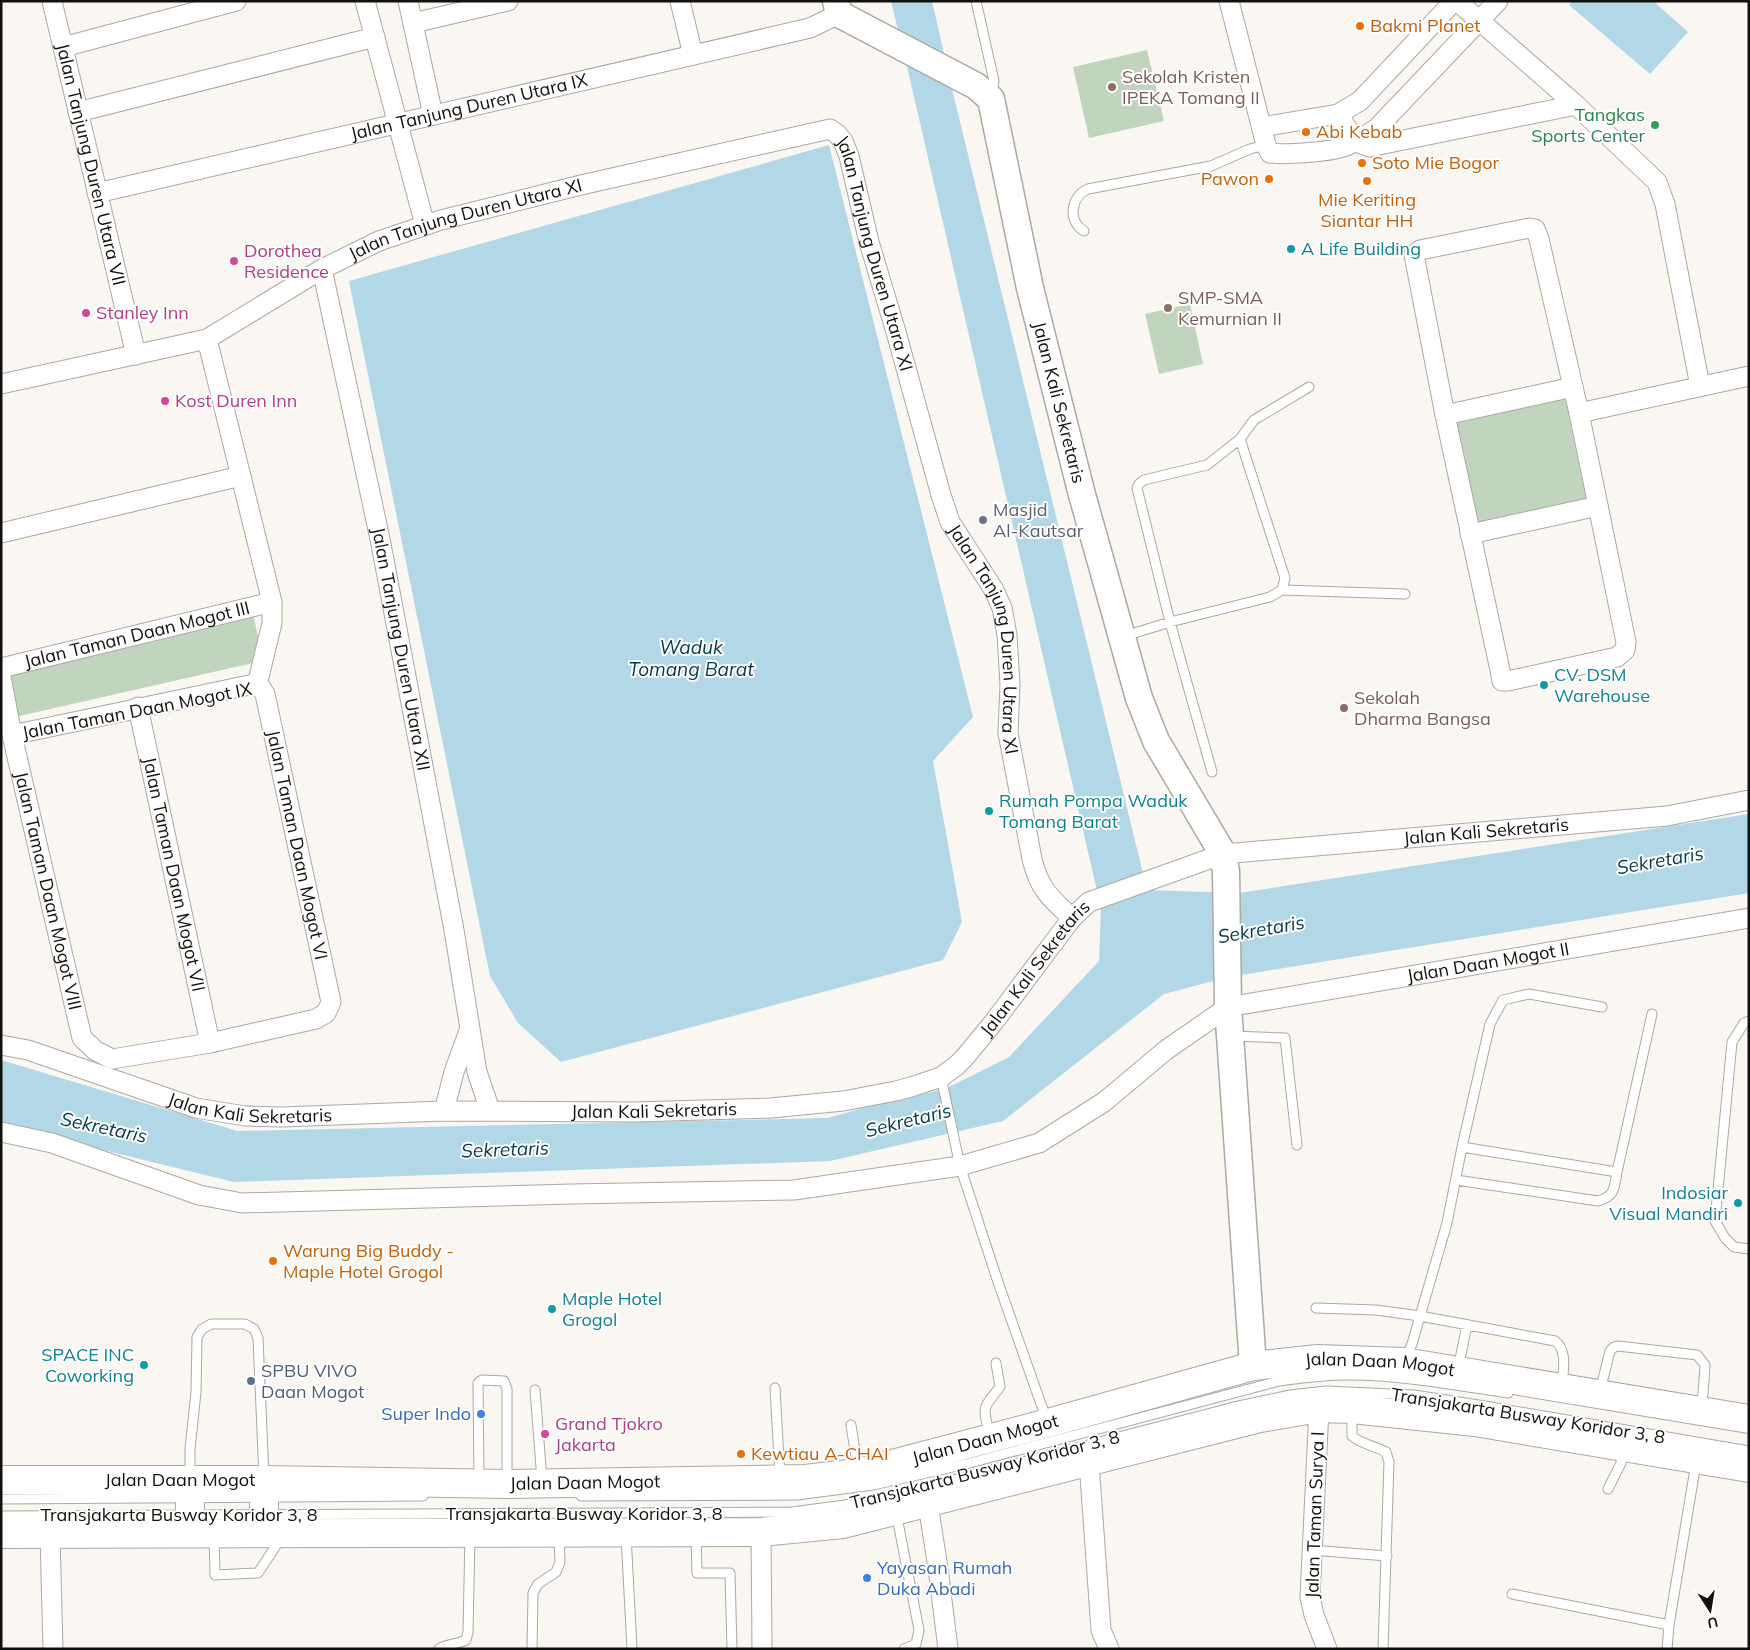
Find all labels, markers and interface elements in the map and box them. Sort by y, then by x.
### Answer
place label: Bakmi Planet [1370,14,1481,37]
marker: Bakmi Planet [1354,20,1366,32]
street label: Jalan Tanjung Duren Utara VII [51,41,131,288]
place label: Sekolah Kristen IPEKA Tomang II [1122,65,1260,109]
street label: Jalan Tanjung Duren Utara IX [348,68,590,145]
marker: Sekolah Kristen IPEKA Tomang II [1106,81,1118,93]
place label: Tangkas Sports Center [1531,103,1645,147]
marker: Tangkas Sports Center [1649,119,1661,131]
place label: Abi Kebab [1316,120,1402,143]
marker: Abi Kebab [1300,126,1312,138]
street label: Jalan Tanjung Duren Utara XI [832,130,918,374]
place label: Soto Mie Bogor [1372,151,1499,174]
marker: Soto Mie Bogor [1356,157,1368,169]
place label: Pawon [1201,167,1259,190]
street label: Jalan Tanjung Duren Utara XI [345,173,584,265]
marker: Pawon [1263,173,1275,185]
marker: Mie Keriting Siantar HH [1361,175,1373,187]
place label: Mie Keriting Siantar HH [1318,188,1416,232]
place label: A Life Building [1301,237,1421,260]
place label: Dorothea Residence [244,239,329,283]
marker: A Life Building [1285,243,1297,255]
marker: Dorothea Residence [228,255,240,267]
place label: SMP-SMA Kemurnian II [1178,286,1282,330]
place label: Stanley Inn [96,301,189,324]
marker: SMP-SMA Kemurnian II [1162,302,1174,314]
marker: Stanley Inn [80,307,92,319]
street label: Jalan Kali Sekretaris [1028,319,1091,486]
place label: Kost Duren Inn [175,389,297,412]
marker: Kost Duren Inn [159,395,171,407]
place label: Masjid Al-Kautsar [993,498,1084,542]
marker: Masjid Al-Kautsar [977,514,989,526]
street label: Jalan Tanjung Duren Utara XI [943,520,1024,756]
street label: Jalan Tanjung Duren Utara XII [367,525,436,773]
street label: Jalan Taman Daan Mogot III [22,596,252,673]
water label: Waduk Tomang Barat [628,635,755,681]
place label: CV. DSM Warehouse [1554,663,1650,707]
street label: Jalan Taman Daan Mogot IX [20,677,254,744]
marker: CV. DSM Warehouse [1538,679,1550,691]
place label: Sekolah Dharma Bangsa [1354,686,1491,730]
marker: Sekolah Dharma Bangsa [1338,702,1350,714]
street label: Jalan Taman Daan Mogot VI [262,728,333,962]
street label: Jalan Taman Daan Mogot VII [138,755,211,994]
street label: Jalan Taman Daan Mogot VIII [10,769,87,1012]
place label: Rumah Pompa Waduk Tomang Barat [999,789,1188,833]
marker: Rumah Pompa Waduk Tomang Barat [983,805,995,817]
street label: Jalan Kali Sekretaris [1402,812,1570,850]
water label: Sekretaris [1615,841,1705,879]
street label: Jalan Kali Sekretaris [975,895,1095,1041]
water label: Sekretaris [1216,910,1306,948]
street label: Jalan Daan Mogot II [1405,937,1571,987]
street label: Jalan Kali Sekretaris [165,1087,333,1128]
street label: Jalan Kali Sekretaris [571,1097,737,1123]
water label: Sekretaris [862,1098,954,1142]
water label: Sekretaris [58,1106,150,1148]
water label: Sekretaris [461,1135,549,1163]
place label: Indosiar Visual Mandiri [1609,1181,1728,1225]
marker: Indosiar Visual Mandiri [1732,1197,1744,1209]
place label: Warung Big Buddy - Maple Hotel Grogol [283,1239,454,1283]
marker: Warung Big Buddy - Maple Hotel Grogol [267,1255,279,1267]
place label: Maple Hotel Grogol [562,1287,662,1331]
marker: Maple Hotel Grogol [546,1303,558,1315]
place label: SPACE INC Coworking [41,1343,134,1387]
street label: Jalan Daan Mogot [1303,1347,1456,1381]
marker: SPACE INC Coworking [138,1359,150,1371]
place label: SPBU VIVO Daan Mogot [261,1359,364,1403]
marker: SPBU VIVO Daan Mogot [245,1375,257,1387]
street label: Transjakarta Busway Koridor 3, 8 [1390,1382,1667,1449]
place label: Super Indo [381,1402,471,1425]
marker: Super Indo [475,1408,487,1420]
street label: Jalan Daan Mogot [909,1409,1061,1469]
place label: Grand Tjokro Jakarta [555,1412,663,1456]
street label: Transjakarta Busway Koridor 3, 8 [848,1425,1122,1514]
marker: Grand Tjokro Jakarta [539,1428,551,1440]
street label: Jalan Taman Surya I [1300,1431,1329,1599]
place label: Kewtiau A-CHAI [751,1442,889,1465]
marker: Kewtiau A-CHAI [735,1448,747,1460]
street label: Jalan Daan Mogot [105,1468,255,1491]
street label: Jalan Daan Mogot [509,1469,660,1495]
street label: Transjakarta Busway Koridor 3, 8 [446,1502,722,1525]
street label: Transjakarta Busway Koridor 3, 8 [41,1503,317,1526]
place label: Yayasan Rumah Duka Abadi [876,1556,1012,1600]
marker: Yayasan Rumah Duka Abadi [861,1572,873,1584]
north arrow [1685,1585,1735,1635]
text: U [1706,1613,1720,1633]

